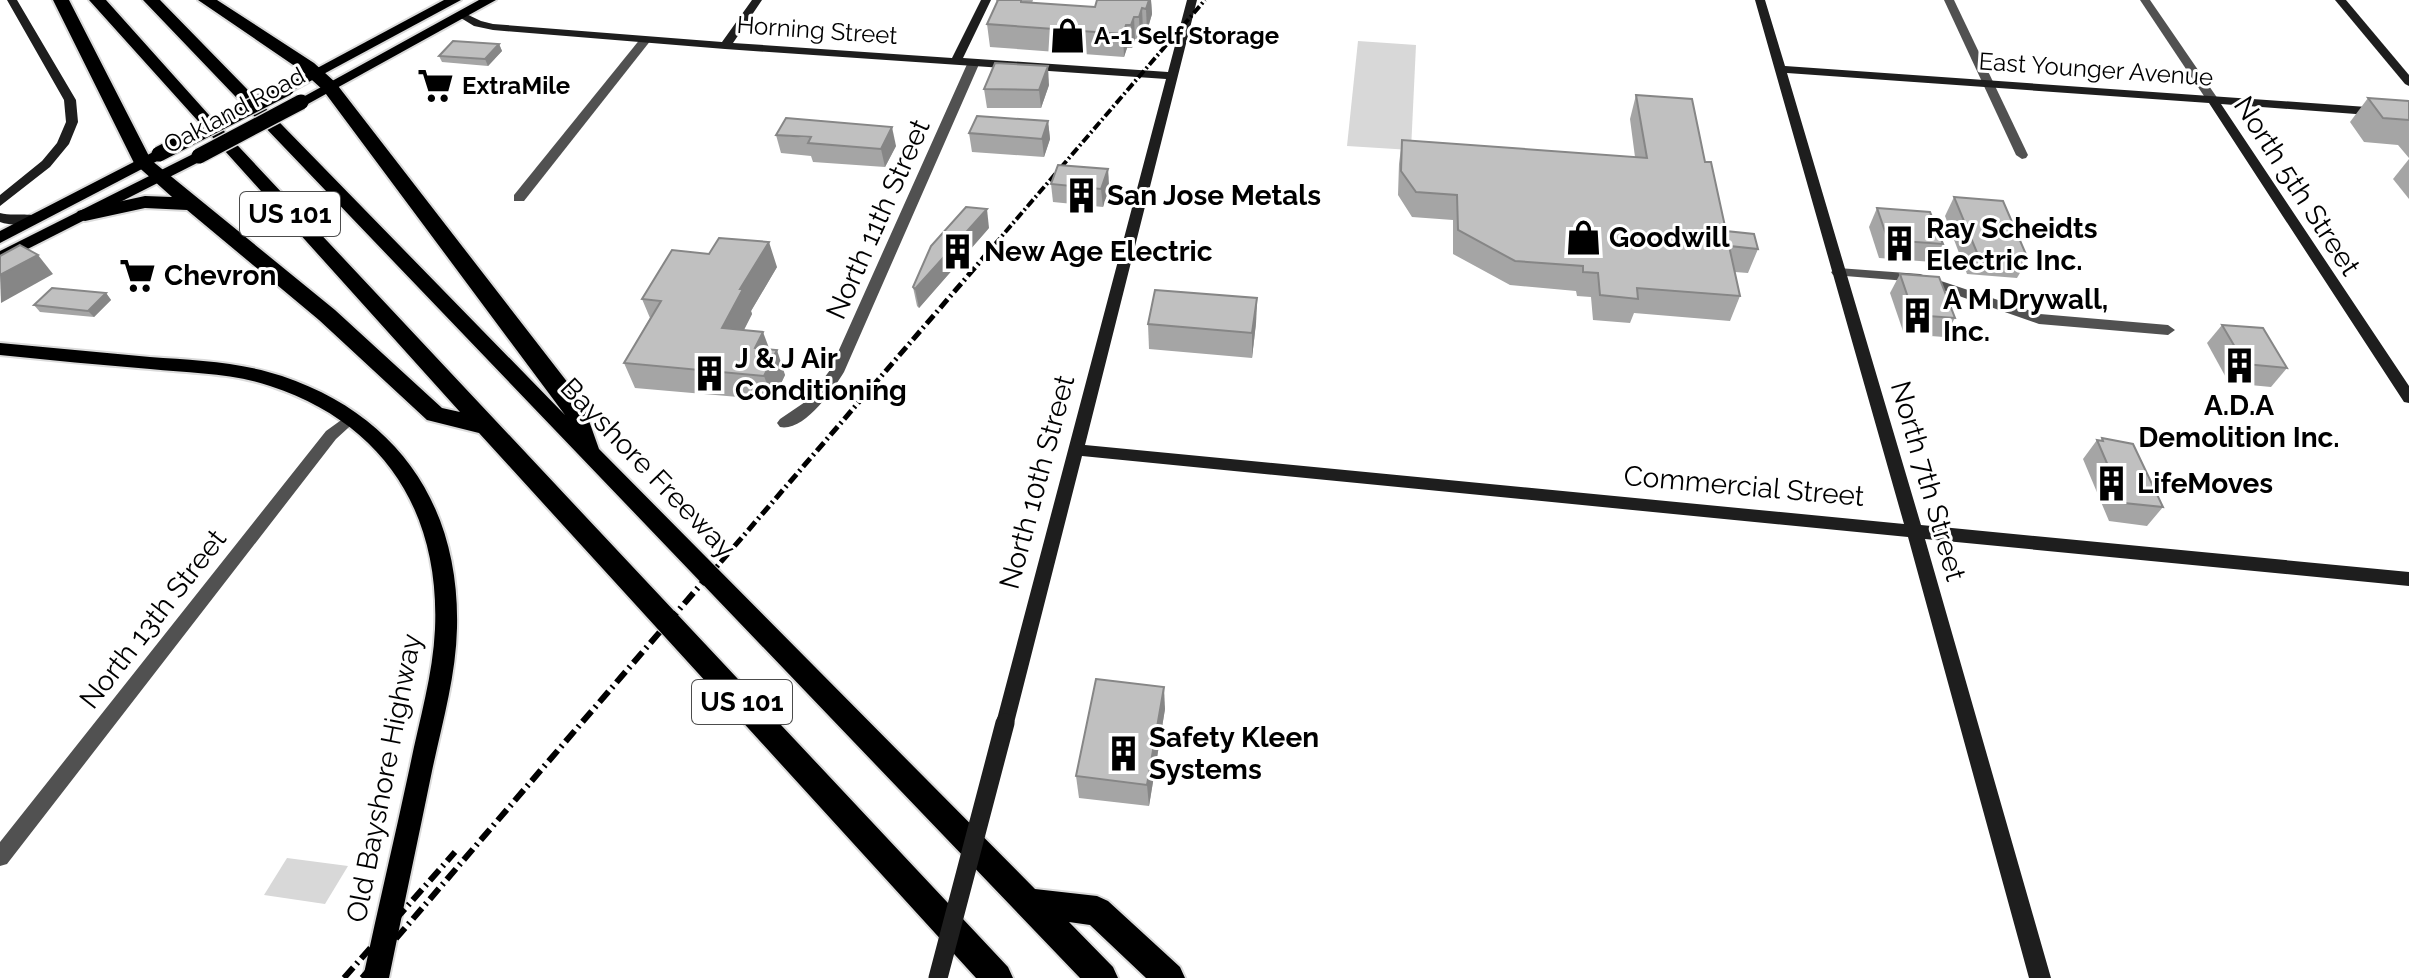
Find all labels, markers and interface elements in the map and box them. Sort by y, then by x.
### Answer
street label: Horning Street [736,10,898,50]
shop icon: A-1 Self Storage [1049,16,1087,54]
place label: A-1 Self Storage [1094,21,1279,50]
street label: East Younger Avenue [1978,46,2214,92]
street label: Oakland Road [158,61,310,159]
supermarket icon: ExtraMile [417,66,455,104]
place label: ExtraMile [462,71,570,100]
street label: North 5th Street [2227,90,2367,282]
street label: North 11th Street [819,113,937,324]
building icon: San Jose Metals [1062,176,1100,214]
place label: San Jose Metals [1107,179,1321,212]
road number: US 101 [240,192,340,236]
place label: Ray Scheidts Electric Inc. [1926,212,2098,277]
shop icon: Goodwill [1564,218,1602,256]
place label: Goodwill [1609,221,1730,254]
building icon: Ray Scheidts Electric Inc. [1881,225,1919,263]
building icon: New Age Electric [939,232,977,270]
place label: New Age Electric [984,235,1213,268]
supermarket icon: Chevron [119,256,157,294]
place label: Chevron [164,259,276,292]
place label: A M Drywall, Inc. [1943,283,2108,348]
building icon: A M Drywall, Inc. [1898,296,1936,334]
place label: J & J Air Conditioning [735,342,907,407]
building icon: A.D.A Demolition Inc. [2220,346,2258,384]
building icon: J & J Air Conditioning [690,355,728,393]
street label: Bayshore Freeway [554,371,742,565]
street label: North 10th Street [993,371,1082,593]
street label: North 7th Street [1884,377,1972,585]
place label: A.D.A Demolition Inc. [2138,389,2340,454]
street label: Commercial Street [1622,459,1866,513]
building icon: LifeMoves [2092,464,2130,502]
place label: LifeMoves [2137,467,2273,500]
street label: North 13th Street [73,522,234,715]
street label: Old Bayshore Highway [340,631,428,925]
road number: US 101 [692,680,792,724]
place label: Safety Kleen Systems [1149,721,1319,786]
building icon: Safety Kleen Systems [1104,734,1142,772]

